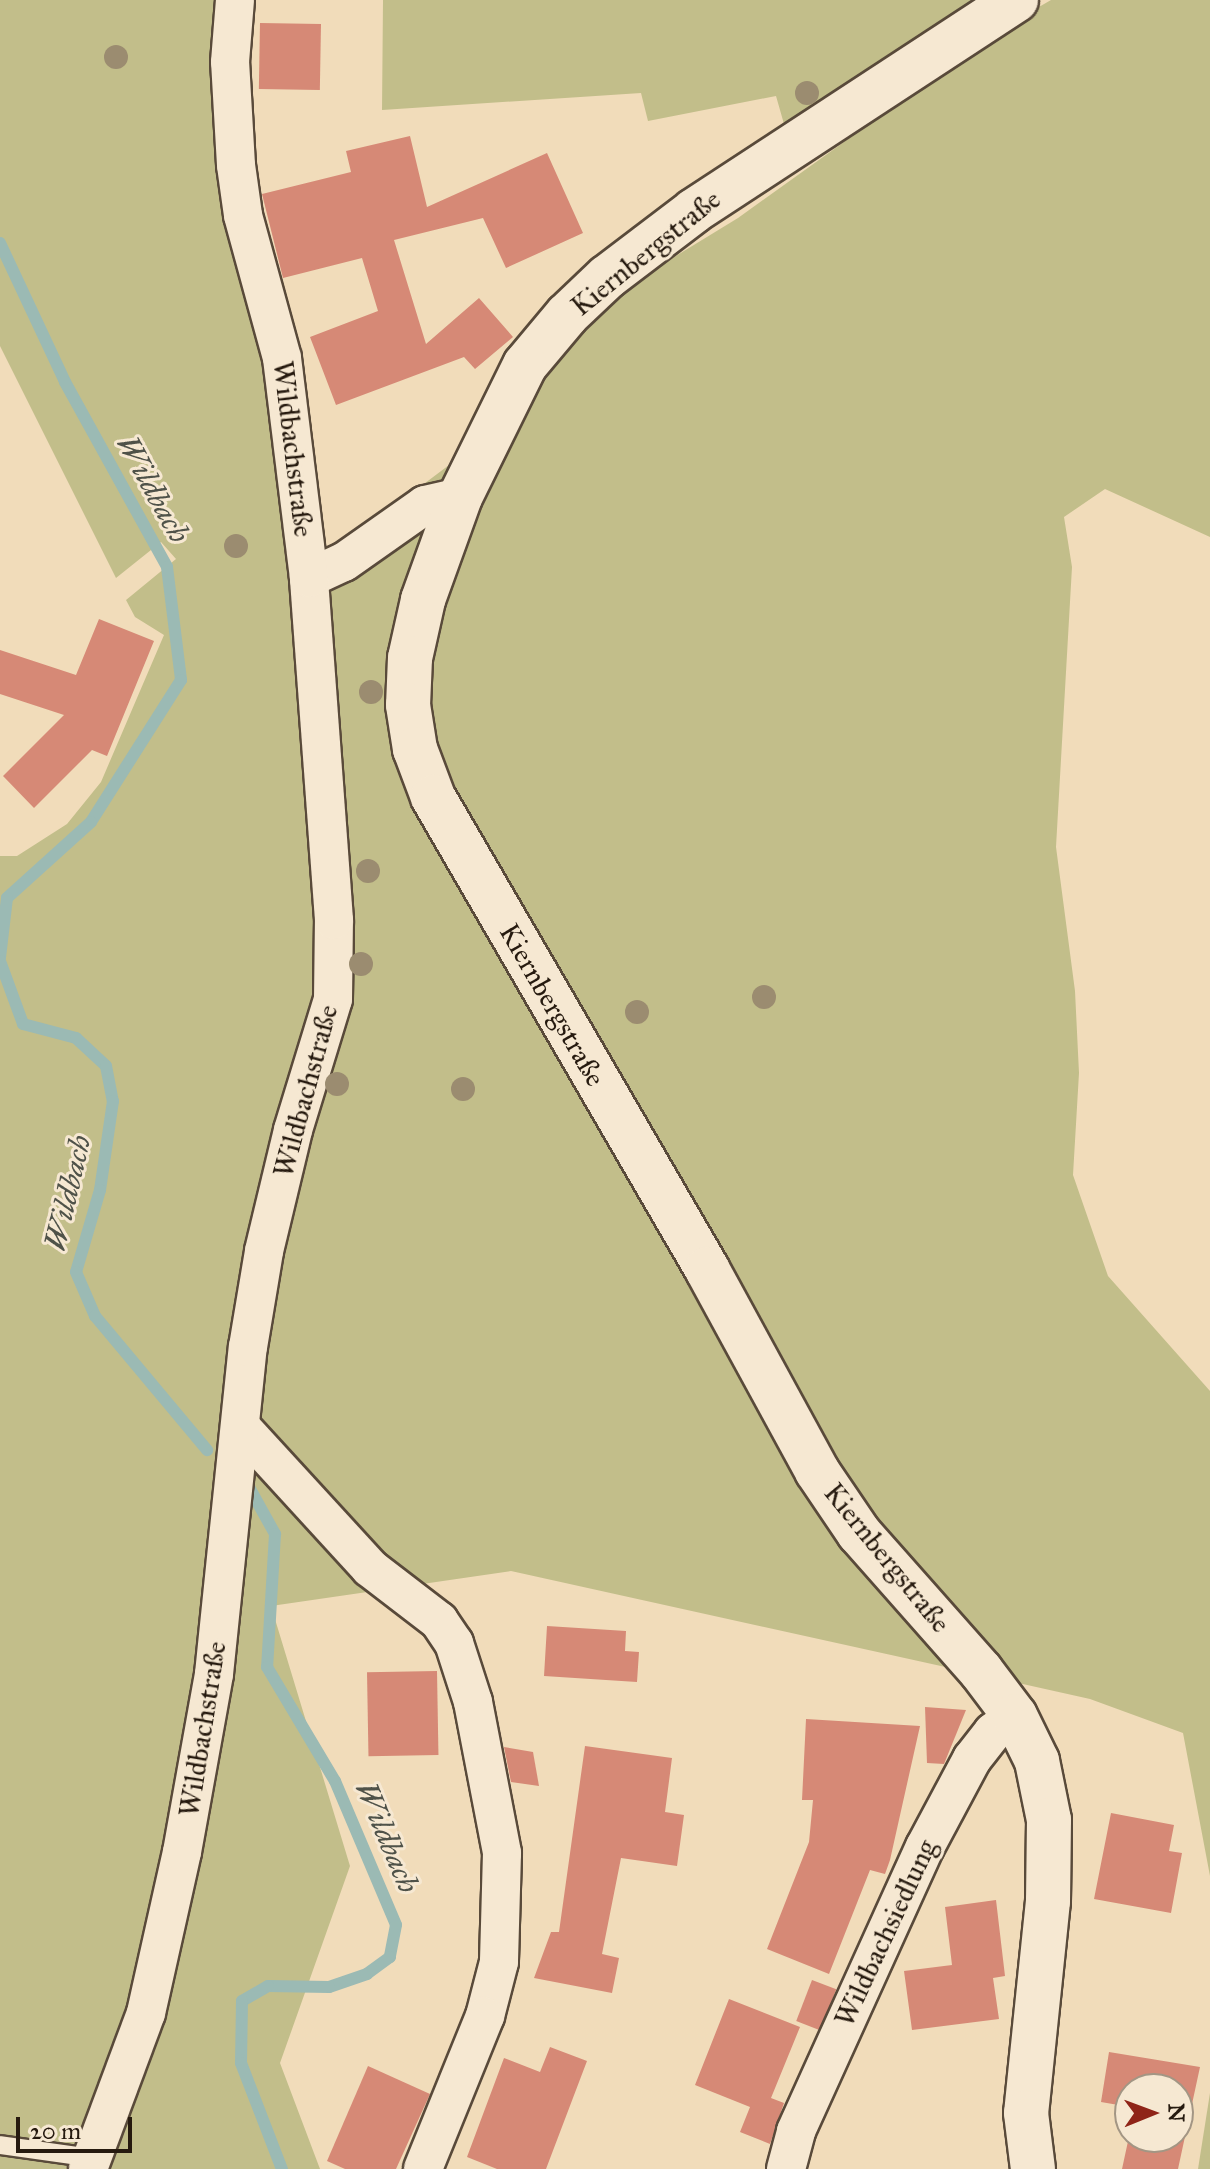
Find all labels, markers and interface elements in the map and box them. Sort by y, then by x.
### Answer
street label: Kiernbergstraße [565,183,727,323]
street label: Wildbachstraße [266,359,320,539]
water label: Wildbach [109,429,197,549]
street label: Kiernbergstraße [492,918,612,1092]
street label: Wildbachstraße [267,1001,345,1181]
water label: Wildbach [37,1132,99,1254]
street label: Kiernbergstraße [817,1477,957,1639]
street label: Wildbachstraße [173,1639,233,1819]
water label: Wildbach [347,1776,427,1898]
street label: Wildbachsiedlung [828,1834,944,2032]
north arrow [1114,2073,1194,2153]
scale bar [20,2101,136,2151]
text: N [1163,2103,1190,2122]
text: 20 m [30,2116,81,2146]

